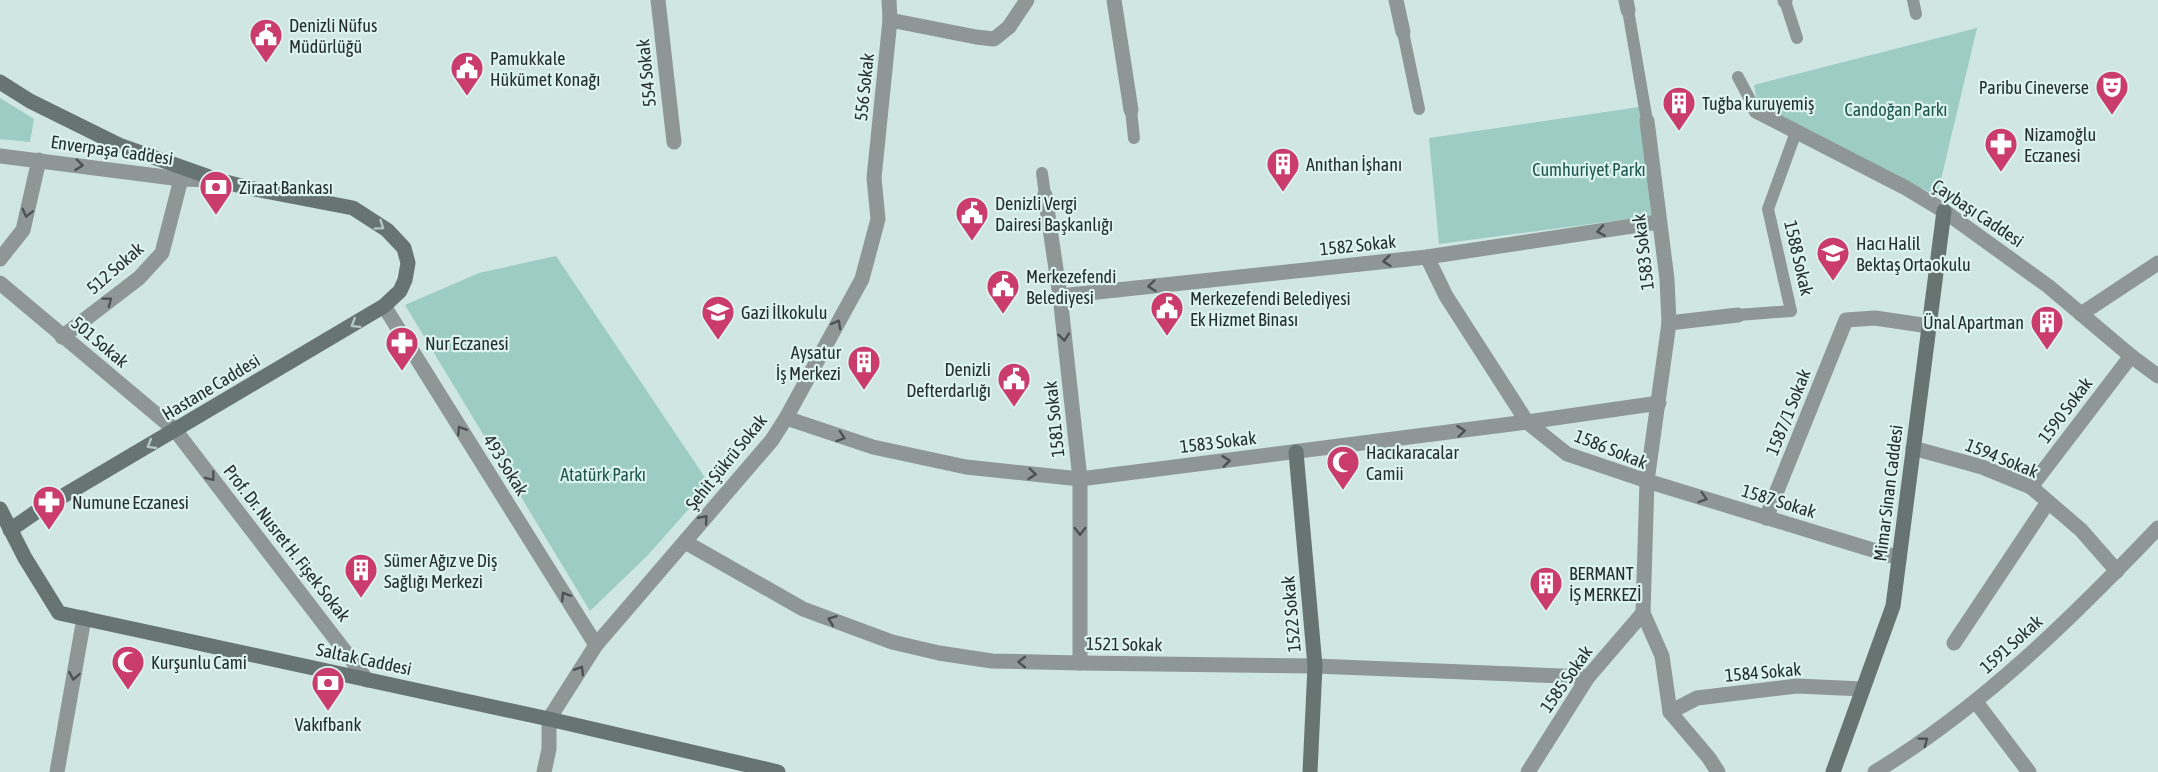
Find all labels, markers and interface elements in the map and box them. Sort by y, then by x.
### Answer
place label: Denizli Nüfus Müdürlüğü [289,15,377,57]
public building icon: Denizli Nüfus Müdürlüğü [248,17,284,64]
street label: 554 Sokak [632,38,660,108]
place label: Pamukkale Hükümet Konağı [490,48,600,90]
public building icon: Pamukkale Hükümet Konağı [449,50,485,97]
street label: 556 Sokak [850,52,878,122]
theatre icon: Paribu Cineverse [2094,69,2130,116]
place label: Paribu Cineverse [1979,77,2089,98]
building icon: Tuğba kuruyemiş [1661,85,1697,132]
place label: Tuğba kuruyemiş [1702,93,1814,114]
park label: Candoğan Parkı [1845,99,1947,120]
place label: Nizamoğlu Eczanesi [2024,124,2096,166]
pharmacy icon: Nizamoğlu Eczanesi [1983,126,2019,173]
street label: Enverpaşa Caddesi [49,131,175,169]
building icon: Anıthan İşhanı [1265,146,1301,193]
place label: Anıthan İşhanı [1306,154,1402,175]
one-way arrow [74,158,84,171]
park label: Cumhuriyet Parkı [1532,159,1646,180]
bank icon: Ziraat Bankası [198,169,234,216]
street label: Çaybaşı Caddesi [1928,175,2028,251]
place label: Ziraat Bankası [239,177,333,198]
place label: Denizli Vergi Dairesi Başkanlığı [995,193,1113,235]
public building icon: Denizli Vergi Dairesi Başkanlığı [954,195,990,242]
one-way arrow [22,208,35,218]
street label: 1583 Sokak [1628,213,1658,291]
street label: 1588 Sokak [1780,218,1818,298]
one-way arrow [374,219,385,230]
one-way arrow [1596,224,1606,236]
street label: 1582 Sokak [1319,231,1397,259]
place label: Hacı Halil Bektaş Ortaokulu [1856,233,1971,275]
school or university icon: Hacı Halil Bektaş Ortaokulu [1815,235,1851,282]
street label: 512 Sokak [82,238,148,298]
one-way arrow [1383,254,1392,267]
place label: Merkezefendi Belediyesi [1026,266,1116,308]
public building icon: Merkezefendi Belediyesi [985,268,1021,315]
one-way arrow [1147,279,1156,292]
place label: Merkezefendi Belediyesi Ek Hizmet Binası [1190,288,1351,330]
public building icon: Merkezefendi Belediyesi Ek Hizmet Binası [1149,290,1185,337]
school or university icon: Gazi İlkokulu [700,294,736,341]
one-way arrow [102,297,113,308]
place label: Gazi İlkokulu [741,302,827,323]
building icon: Ünal Apartman [2029,304,2065,351]
street label: 501 Sokak [67,312,133,372]
place label: Ünal Apartman [1923,312,2024,333]
one-way arrow [351,316,361,328]
one-way arrow [830,320,841,331]
pharmacy icon: Nur Eczanesi [384,325,420,372]
one-way arrow [1057,332,1070,341]
place label: Nur Eczanesi [425,333,509,354]
place label: Aysatur İş Merkezi [776,342,842,384]
building icon: Aysatur İş Merkezi [846,344,882,391]
street label: Hastane Caddesi [158,350,264,424]
place label: Denizli Defterdarlığı [906,359,991,401]
public building icon: Denizli Defterdarlığı [996,361,1032,408]
street label: 1587/1 Sokak [1761,366,1815,458]
street label: 1590 Sokak [2034,373,2096,447]
street label: 1581 Sokak [1040,380,1068,458]
street label: Şehit Şükrü Sokak [681,410,771,514]
street label: Mimar Sinan Caddesi [1869,423,1907,563]
one-way arrow [1456,425,1465,438]
street label: 1586 Sokak [1572,425,1650,473]
one-way arrow [458,426,469,437]
street label: 1583 Sokak [1179,427,1257,457]
one-way arrow [835,429,846,442]
street label: 493 Sokak [479,431,533,499]
street label: 1594 Sokak [1963,434,2041,482]
one-way arrow [147,437,157,449]
place label: Hacıkaracalar Camii [1366,442,1459,484]
mosque icon: Hacıkaracalar Camii [1325,444,1361,491]
one-way arrow [1221,455,1230,468]
street label: Prof. Dr. Nusret H. Fişek Sokak [219,460,355,626]
park label: Atatürk Parkı [560,464,646,485]
one-way arrow [1027,467,1036,480]
one-way arrow [204,470,215,481]
street label: 1587 Sokak [1739,480,1819,522]
pharmacy icon: Numune Eczanesi [31,484,67,531]
one-way arrow [1697,491,1708,503]
place label: Numune Eczanesi [72,492,189,513]
one-way arrow [697,515,708,526]
one-way arrow [1074,526,1086,535]
place label: Sümer Ağız ve Diş Sağlığı Merkezi [384,550,497,592]
building icon: Sümer Ağız ve Diş Sağlığı Merkezi [343,552,379,599]
place label: BERMANT İŞ MERKEZİ [1569,563,1642,605]
building icon: BERMANT İŞ MERKEZİ [1528,565,1564,612]
street label: 1522 Sokak [1277,575,1305,653]
one-way arrow [560,592,572,602]
street label: 1591 Sokak [1976,611,2047,677]
one-way arrow [827,615,838,627]
street label: 1521 Sokak [1086,633,1163,655]
street label: Saltak Caddesi [314,639,414,679]
street label: 1585 Sokak [1535,642,1597,716]
mosque icon: Kurşunlu Cami [110,644,146,691]
place label: Kurşunlu Cami [151,652,247,673]
one-way arrow [1017,655,1026,668]
street label: 1584 Sokak [1724,658,1802,686]
bank icon: Vakıfbank [310,665,346,712]
one-way arrow [573,666,585,676]
one-way arrow [68,671,81,681]
place label: Vakıfbank [295,714,361,735]
one-way arrow [1918,737,1929,748]

